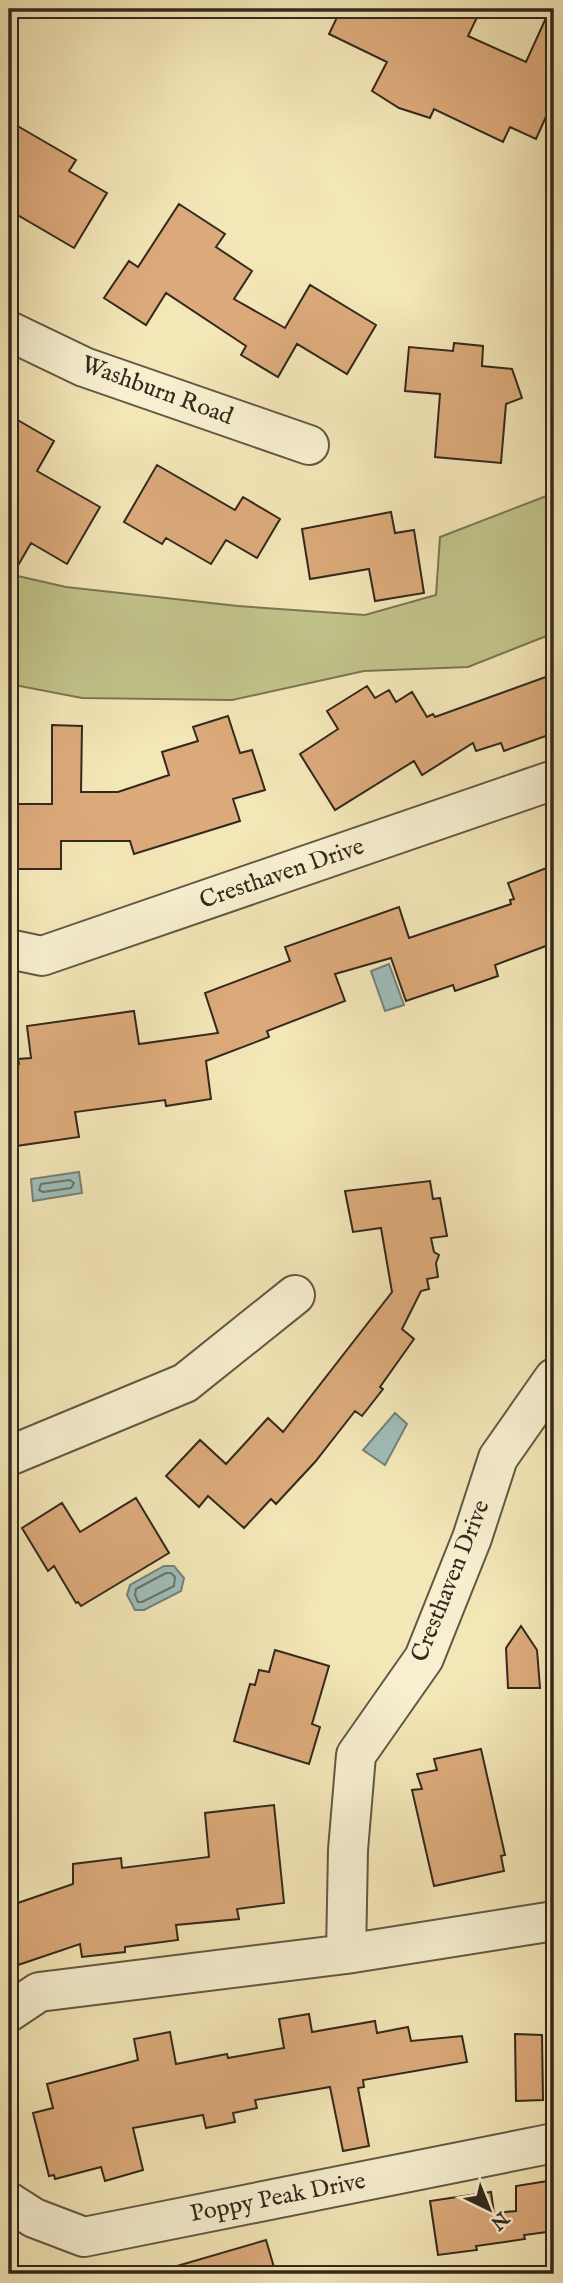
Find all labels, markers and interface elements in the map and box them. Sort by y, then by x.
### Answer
street label: Washburn Road [77,349,237,433]
street label: Cresthaven Drive [196,831,368,917]
street label: Cresthaven Drive [404,1495,498,1667]
street label: Poppy Peak Drive [188,2166,368,2230]
north arrow [454,2174,524,2244]
text: N [485,2205,514,2235]

